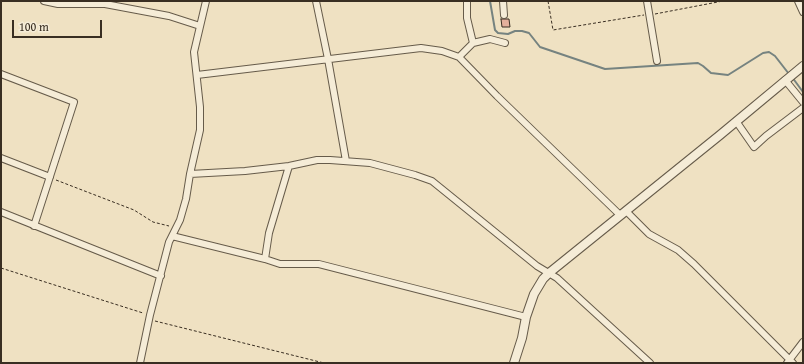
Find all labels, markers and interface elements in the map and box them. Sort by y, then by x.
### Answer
scale bar [14,12,104,38]
text: 100 m [19,18,49,35]

